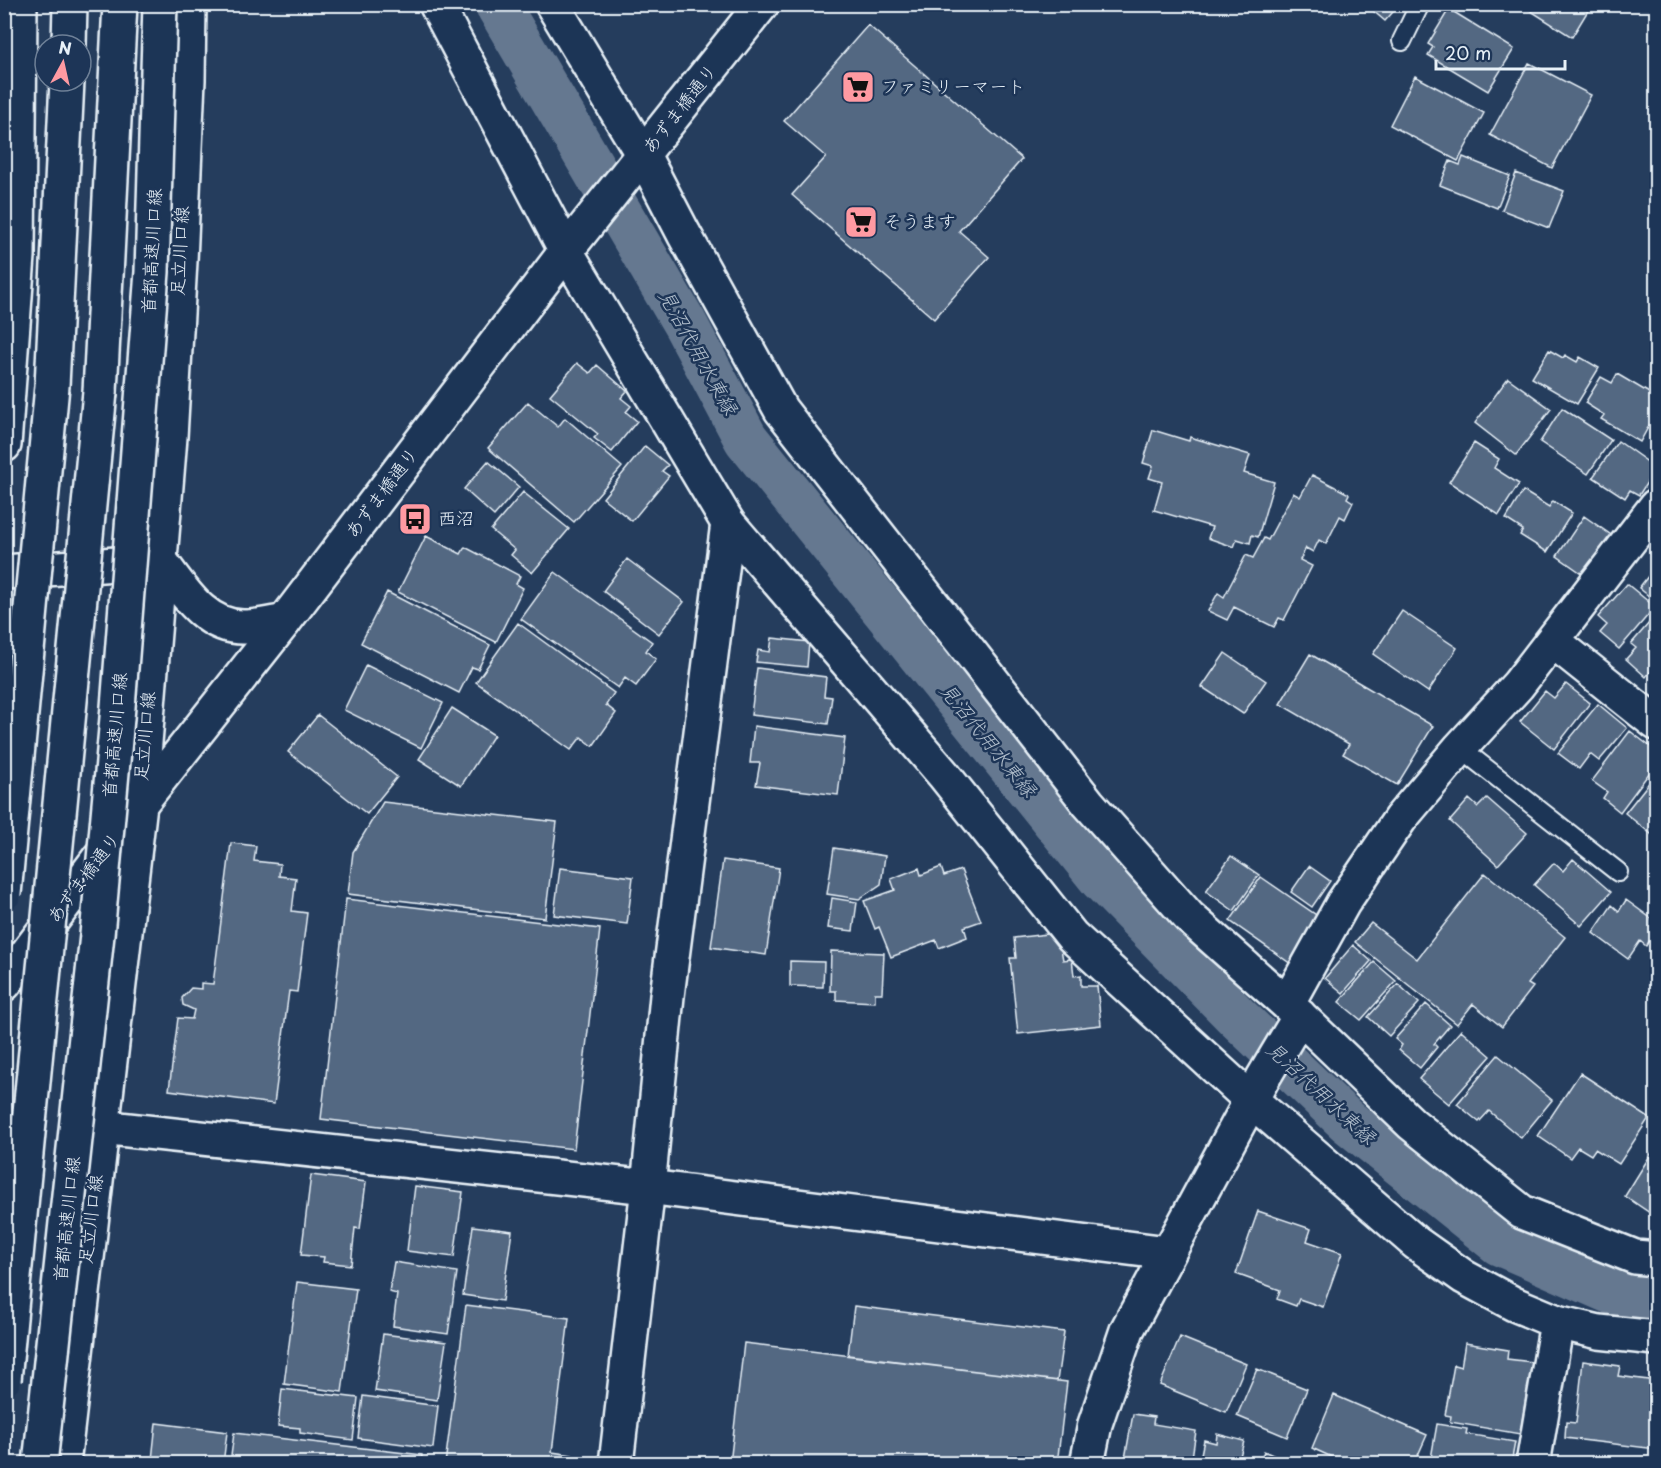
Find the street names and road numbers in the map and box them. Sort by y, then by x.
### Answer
street label: あずま橋通り [635,57,723,159]
street label: 首都高速川口線 [134,187,167,315]
street label: 足立川口線 [163,205,194,297]
street label: あずま橋通り [338,441,424,543]
street label: 首都高速川口線 [95,671,132,799]
street label: 足立川口線 [126,690,161,782]
street label: あずま橋通り [40,826,126,928]
street label: 首都高速川口線 [45,1155,86,1283]
street label: 足立川口線 [71,1173,108,1265]

